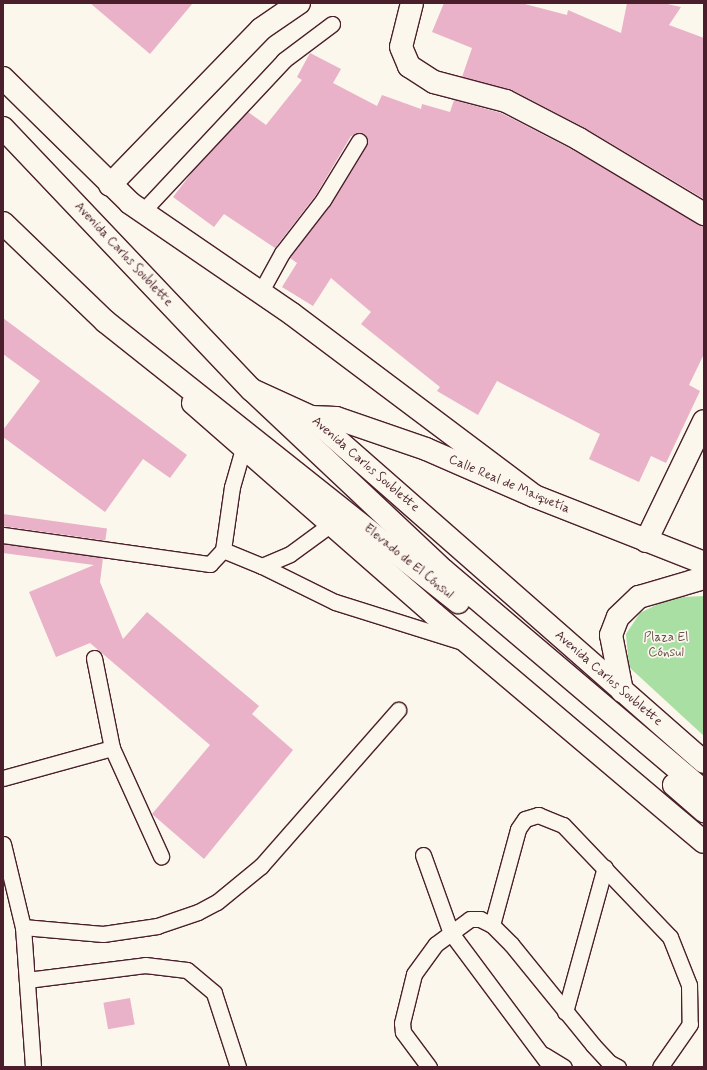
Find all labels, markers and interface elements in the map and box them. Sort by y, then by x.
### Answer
street label: Avenida Carlos Soublette [70,199,176,311]
street label: Avenida Carlos Soublette [308,414,422,516]
street label: Calle Real de Maiquetía [445,452,573,518]
street label: Elevado de El Cónsul [359,520,457,604]
street label: Avenida Carlos Soublette [551,628,665,730]
park label: Plaza El Cónsul [644,631,688,662]

